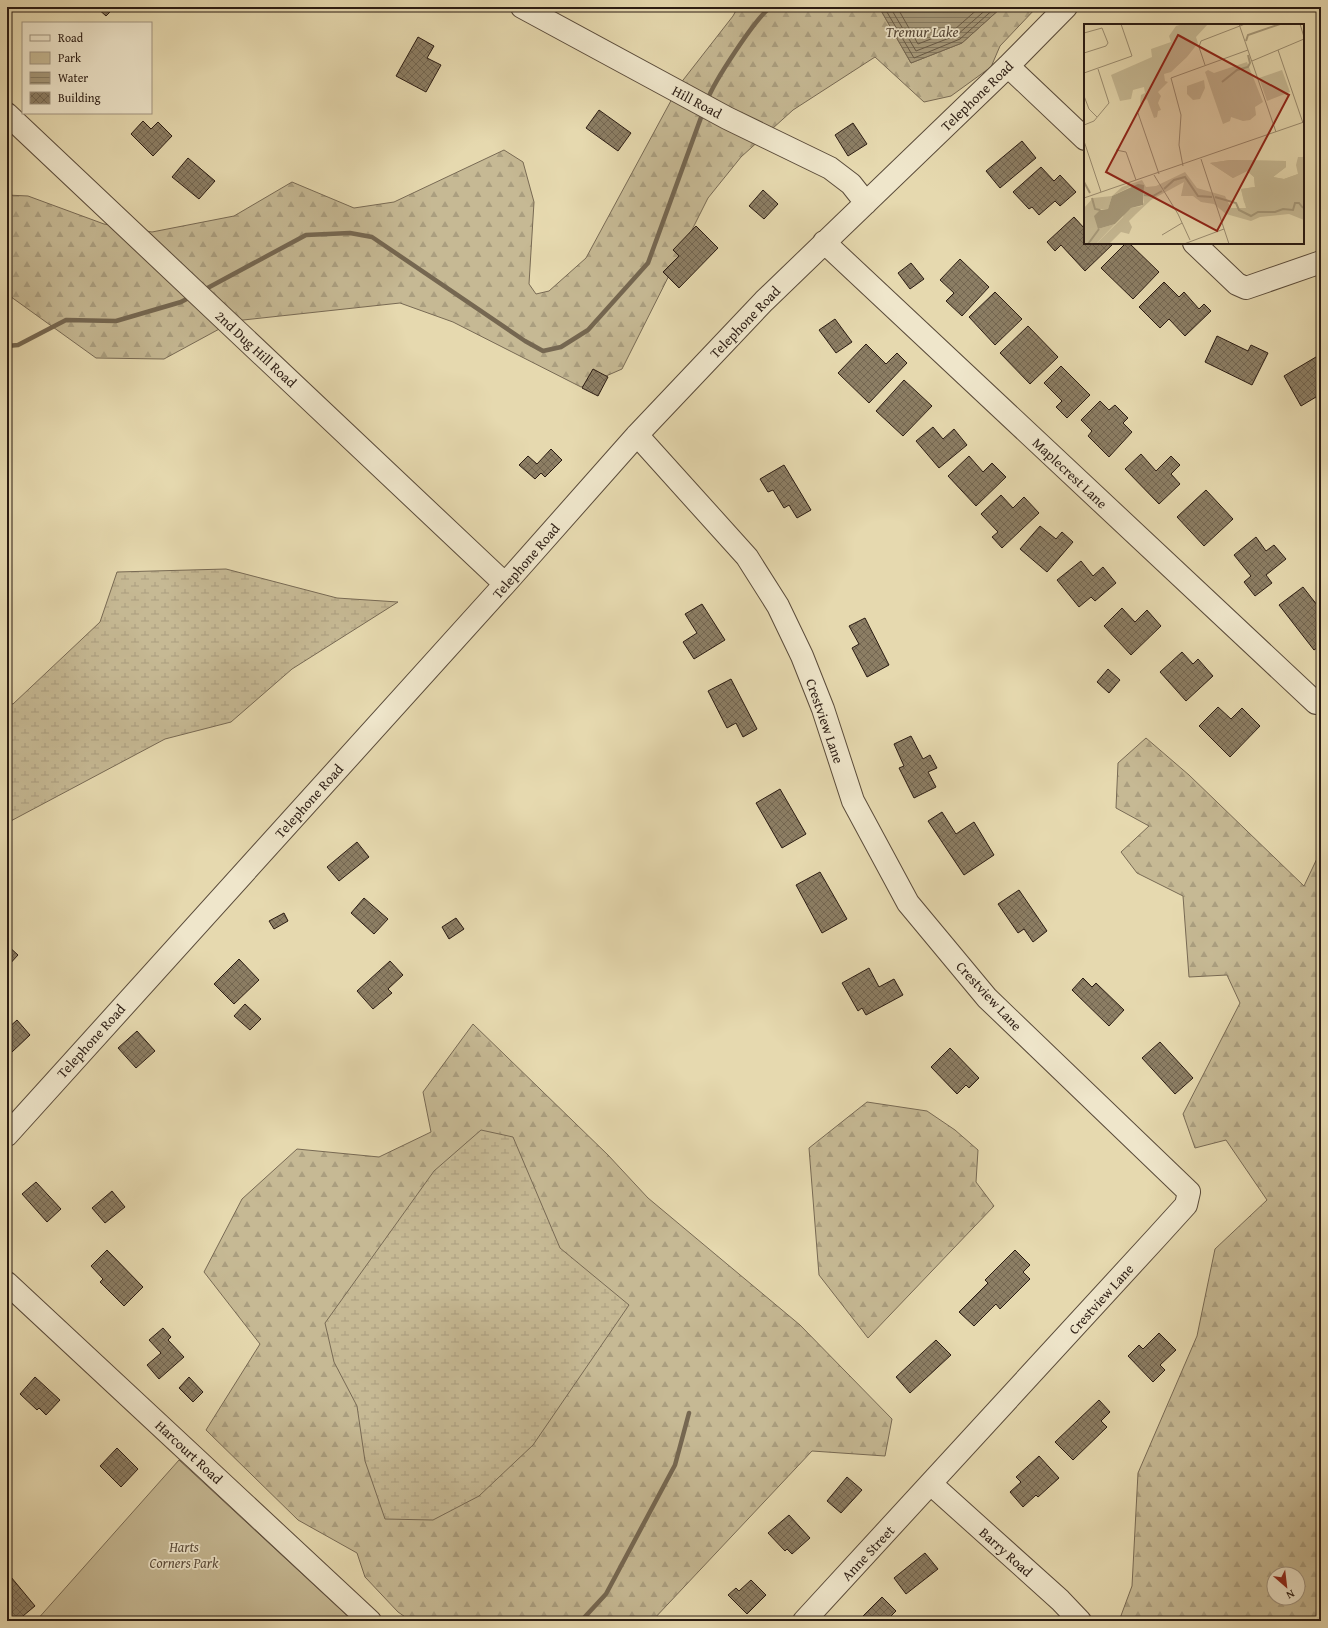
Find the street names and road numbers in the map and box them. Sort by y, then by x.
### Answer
street label: Telephone Road [936,56,1018,136]
street label: Hill Road [669,81,726,124]
street label: Telephone Road [705,281,785,363]
street label: 2nd Dug Hill Road [211,306,302,392]
street label: Maplecrest Lane [1028,433,1112,513]
street label: Telephone Road [488,519,565,603]
street label: Crestview Lane [801,676,849,767]
street label: Telephone Road [270,759,348,843]
street label: Crestview Lane [951,957,1027,1036]
street label: Telephone Road [52,999,130,1083]
street label: Crestview Lane [1064,1259,1138,1339]
street label: Harcourt Road [151,1416,227,1489]
street label: Anne Street [837,1521,899,1585]
street label: Barry Road [975,1523,1037,1582]

